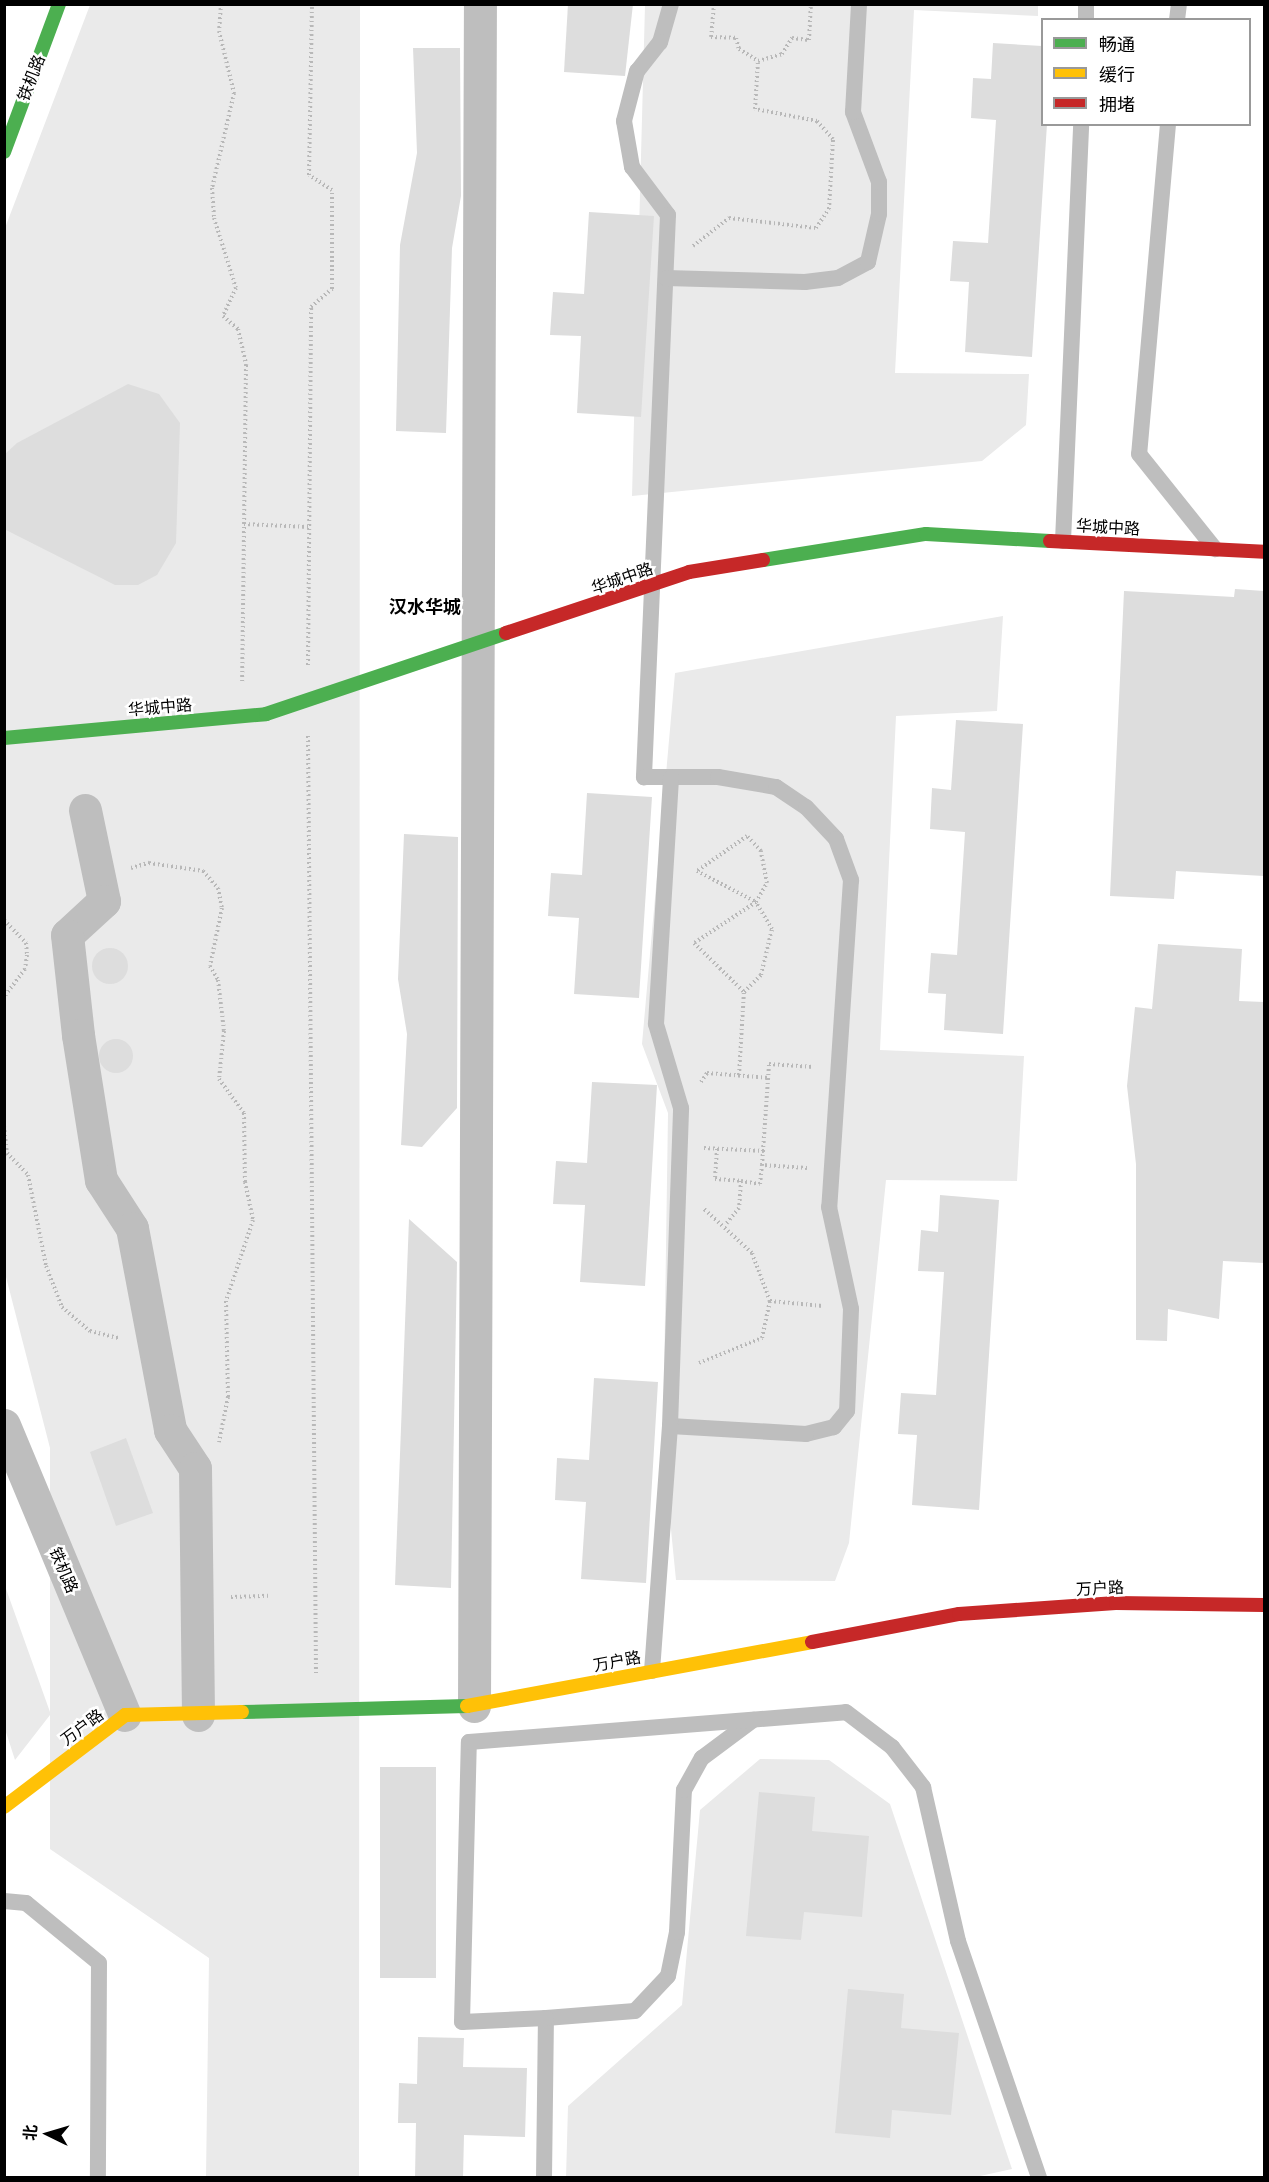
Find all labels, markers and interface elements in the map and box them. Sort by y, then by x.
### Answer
legend [1041,18,1251,126]
text: 畅通 [1099,32,1135,57]
street label: 铁机路 [13,52,49,104]
text: 缓行 [1099,62,1135,87]
text: 拥堵 [1099,92,1135,117]
street label: 华城中路 [1076,516,1140,538]
street label: 华城中路 [589,559,655,597]
district label: 汉水华城 [389,596,461,618]
street label: 华城中路 [127,695,193,719]
street label: 铁机路 [46,1544,82,1596]
street label: 万户路 [1076,1577,1124,1599]
street label: 万户路 [592,1647,642,1675]
street label: 万户路 [57,1705,107,1749]
north arrow [18,2104,78,2164]
text: 北 [18,2124,42,2141]

